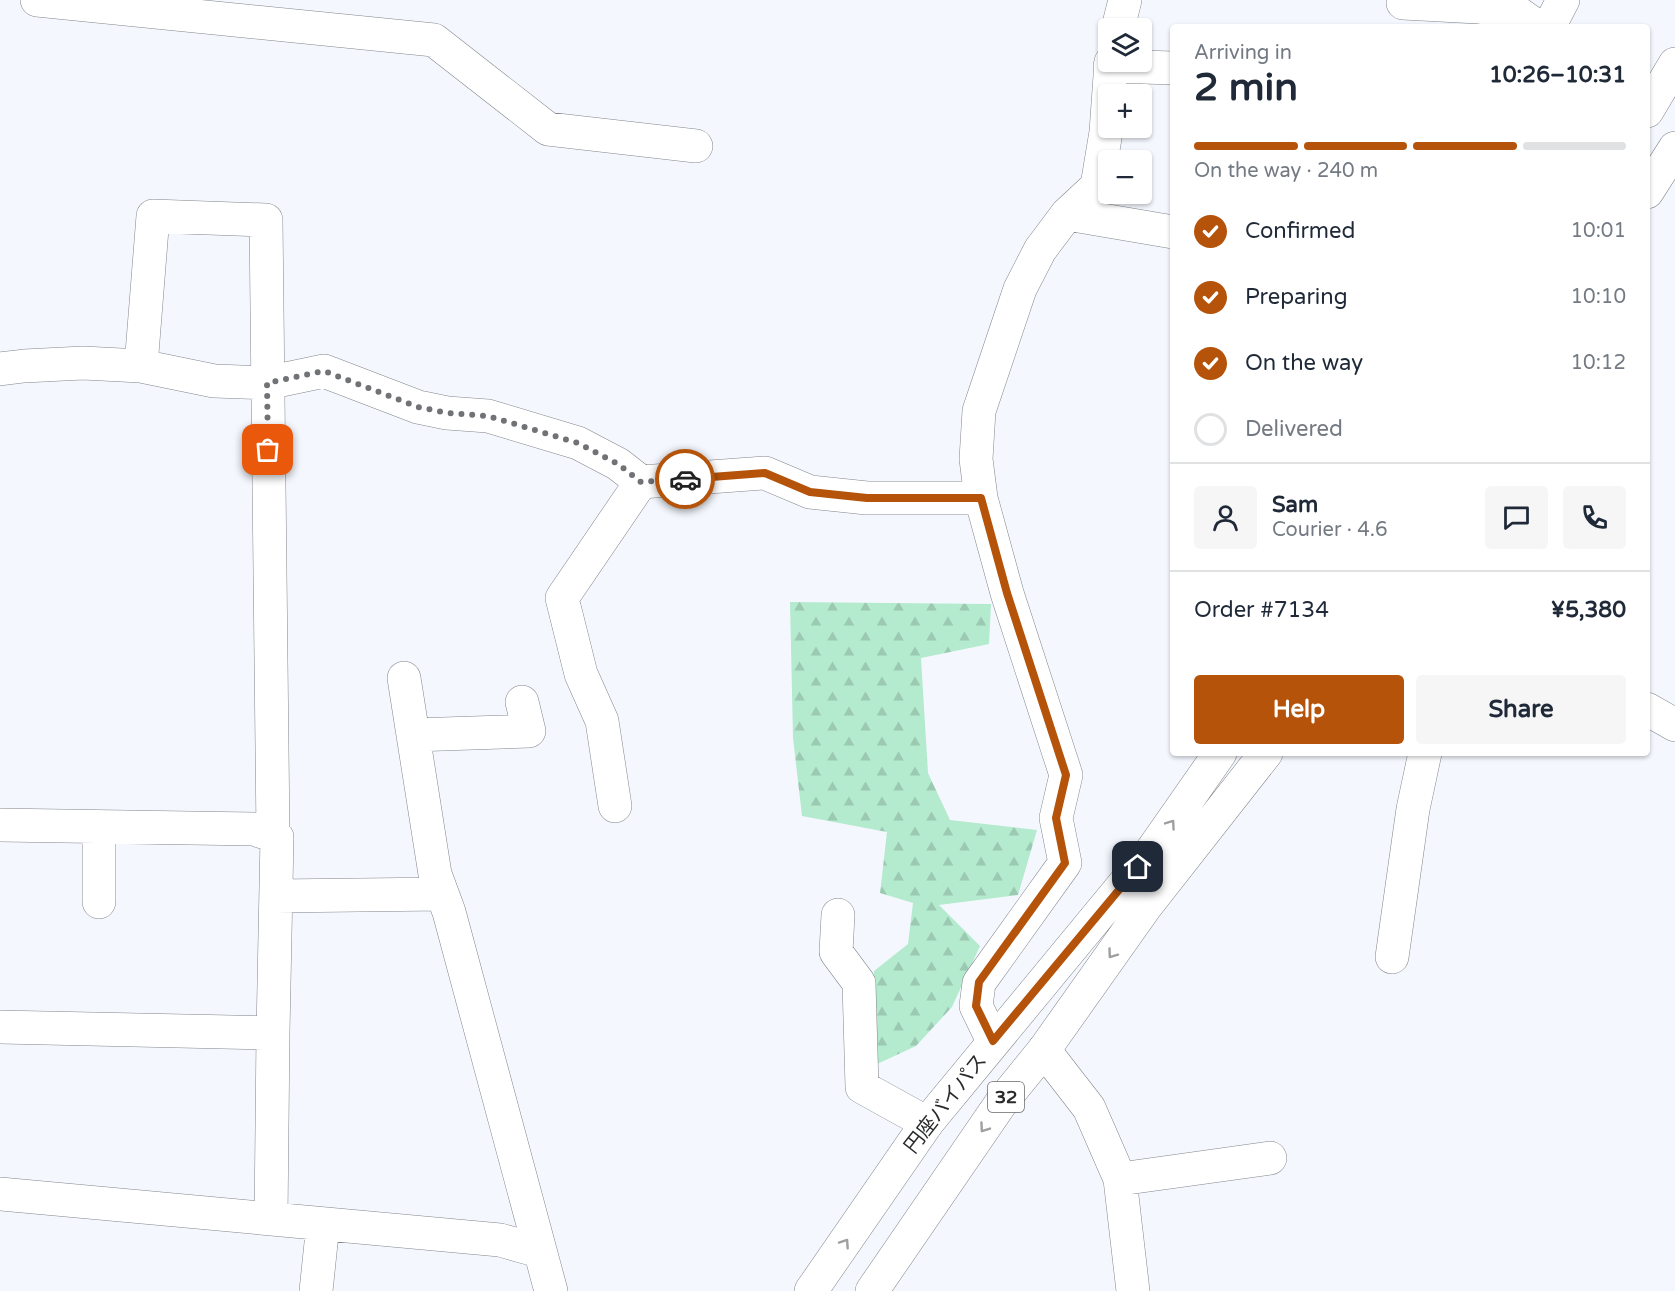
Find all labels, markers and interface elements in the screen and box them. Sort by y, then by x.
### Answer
map controls [1098,18,1152,204]
button: layers [1098,18,1152,72]
text: Arriving in [1194,41,1292,65]
text: 10:26–10:31 [1489,62,1626,88]
text: 2 min [1194,64,1298,111]
button: + [1098,84,1152,138]
button: − [1098,150,1152,204]
text: On the way · 240 m [1194,159,1378,183]
icon: check [1194,215,1227,248]
text: Confirmed [1245,218,1355,244]
text: 10:01 [1571,219,1626,243]
icon: check [1194,281,1227,314]
text: Preparing [1245,284,1348,310]
text: 10:10 [1571,285,1626,309]
icon: check [1194,347,1227,380]
text: On the way [1245,350,1363,376]
text: 10:12 [1571,351,1626,375]
text: Delivered [1245,416,1343,442]
pin [242,424,293,475]
icon: bag [251,433,284,466]
courier [655,449,715,509]
icon: car [669,463,702,496]
button: person [1194,486,1257,549]
button: chat [1485,486,1548,549]
button: phone [1563,486,1626,549]
text: Sam [1272,492,1318,518]
text: Courier · 4.6 [1272,518,1387,542]
text: Order #7134 [1194,597,1329,623]
text: ¥5,380 [1551,597,1626,623]
button: Help [1194,675,1404,744]
button: Share [1416,675,1626,744]
one-way arrow [1164,820,1175,831]
pin [1112,841,1163,892]
icon: home [1121,850,1154,883]
one-way arrow [1108,947,1119,958]
street label: 円座バイパス [900,1049,992,1158]
road number: 32 [988,1082,1024,1112]
one-way arrow [980,1121,991,1132]
one-way arrow [837,1238,848,1249]

